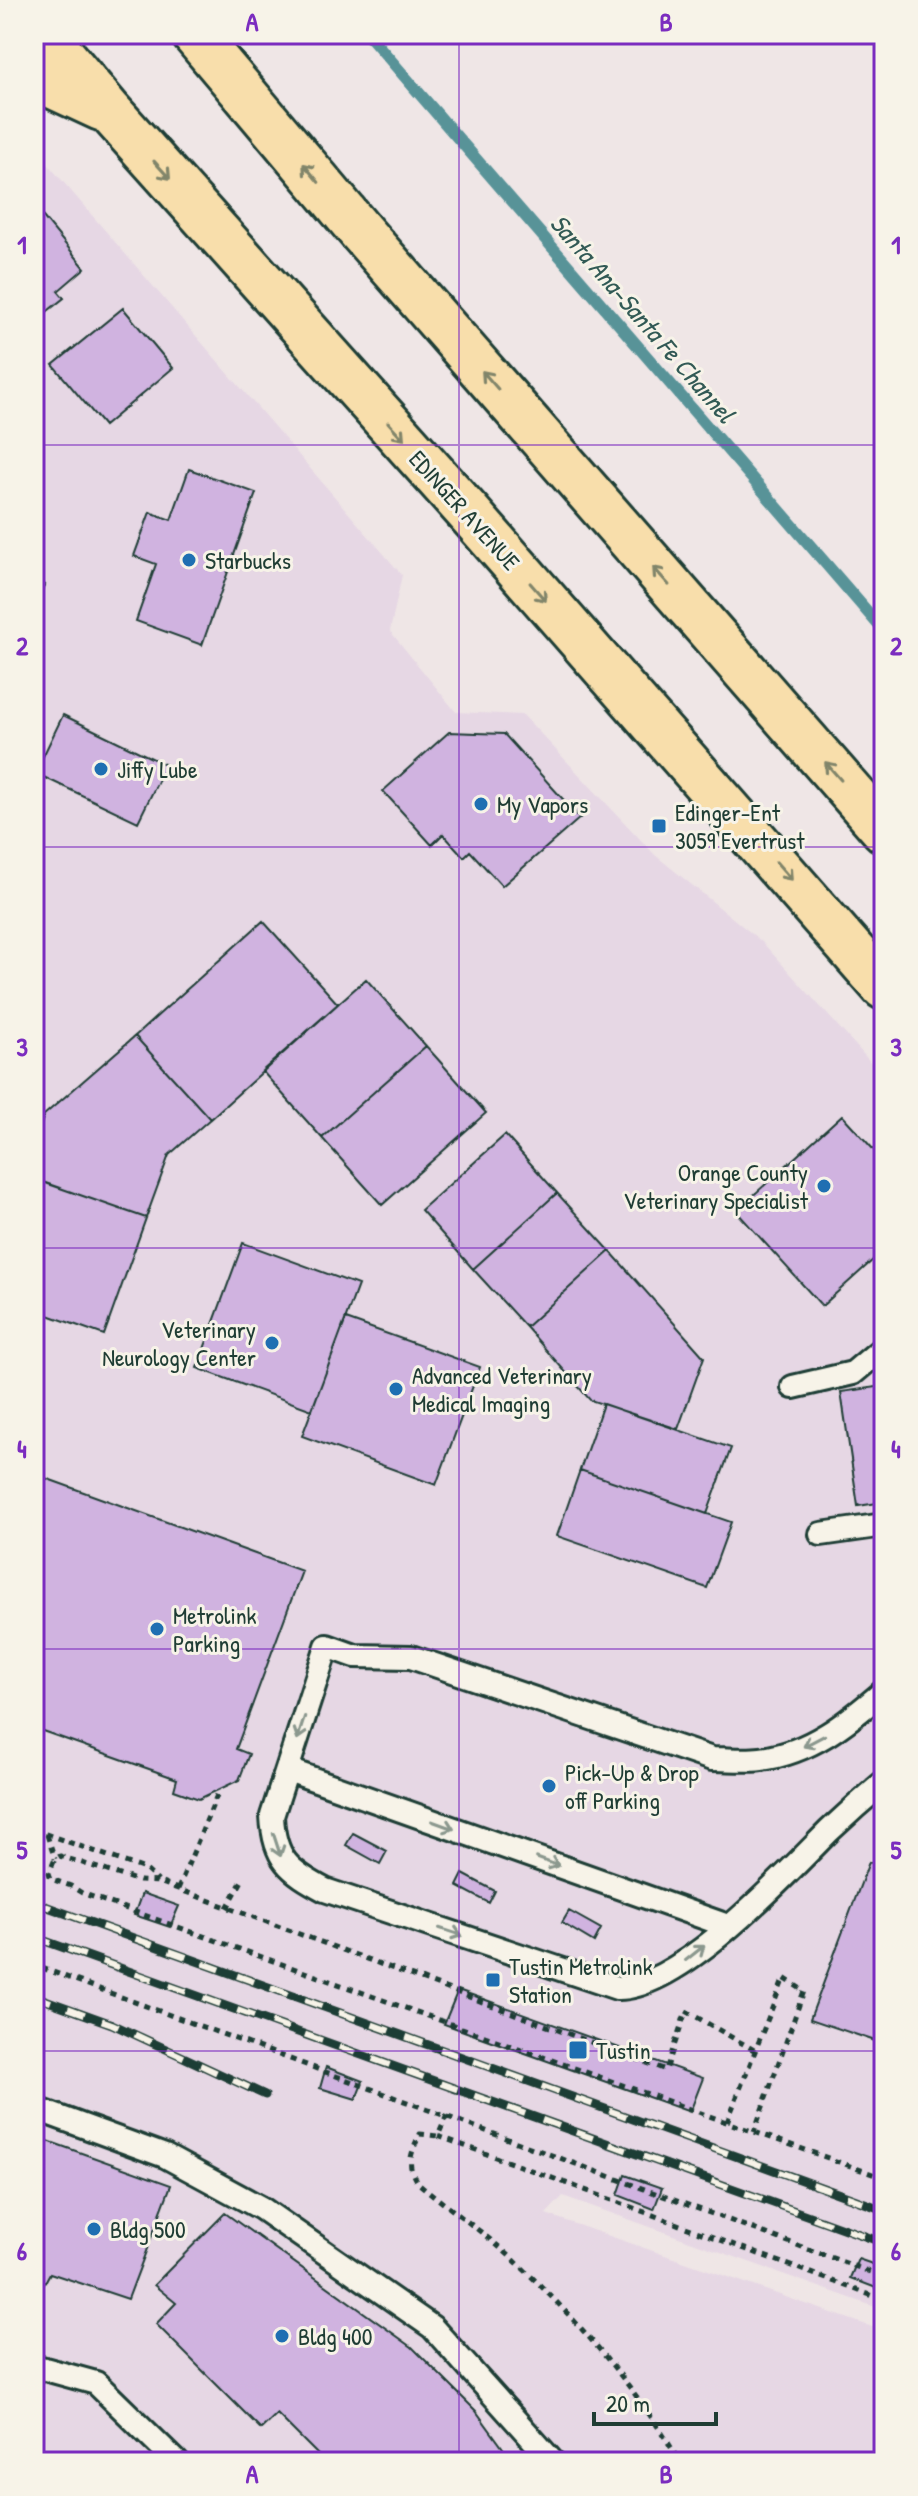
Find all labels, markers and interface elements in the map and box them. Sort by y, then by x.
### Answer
text: A [246,4,259,39]
text: B [659,4,673,39]
one-way arrow [152,159,170,179]
one-way arrow [302,163,320,183]
water label: Santa Ana-Santa Fe Channel [543,206,744,430]
text: 1 [17,227,27,262]
text: 1 [891,227,901,262]
one-way arrow [481,371,499,391]
one-way arrow [387,421,405,441]
street label: EDINGER AVENUE [402,443,528,577]
place label: Starbucks [205,544,291,576]
marker: Starbucks [180,551,198,569]
one-way arrow [653,566,671,586]
one-way arrow [529,581,547,601]
text: 2 [16,628,29,663]
text: 2 [890,628,903,663]
place label: Jiffy Lube [117,753,198,785]
marker: Jiffy Lube [92,760,110,778]
one-way arrow [824,762,842,782]
place label: My Vapors [497,788,588,820]
marker: My Vapors [472,795,490,813]
place label: Edinger-Ent 3059 Evertrust [675,796,805,856]
marker: Edinger-Ent 3059 Evertrust [650,817,668,835]
one-way arrow [775,860,793,881]
text: 3 [16,1029,28,1064]
text: 3 [890,1029,902,1064]
place label: Orange County Veterinary Specialist [623,1156,809,1216]
marker: Orange County Veterinary Specialist [815,1177,833,1195]
place label: Veterinary Neurology Center [102,1313,256,1373]
marker: Veterinary Neurology Center [263,1334,281,1352]
place label: Advanced Veterinary Medical Imaging [412,1359,592,1419]
marker: Advanced Veterinary Medical Imaging [387,1380,405,1398]
text: 4 [17,1431,27,1466]
text: 4 [891,1431,901,1466]
place label: Metrolink Parking [173,1599,257,1659]
marker: Metrolink Parking [148,1620,166,1638]
one-way arrow [293,1716,308,1741]
one-way arrow [803,1734,826,1750]
place label: Pick-Up & Drop off Parking [565,1756,699,1816]
marker: Pick-Up & Drop off Parking [540,1777,558,1795]
one-way arrow [430,1819,455,1834]
text: 5 [17,1832,28,1867]
one-way arrow [271,1832,286,1857]
text: 5 [891,1832,902,1867]
one-way arrow [535,1856,560,1871]
one-way arrow [439,1926,464,1941]
one-way arrow [684,1944,705,1961]
place label: Tustin Metrolink Station [509,1950,653,2010]
marker: Tustin Metrolink Station [484,1971,502,1989]
place label: Tustin [596,2034,651,2066]
marker: Tustin [567,2039,589,2061]
place label: Bldg 500 [110,2213,186,2245]
marker: Bldg 500 [85,2220,103,2238]
text: 6 [17,2233,28,2268]
text: 6 [891,2233,902,2268]
place label: Bldg 400 [298,2320,373,2352]
marker: Bldg 400 [273,2327,291,2345]
scale bar [594,2376,716,2426]
text: 20 m [606,2387,650,2419]
text: A [246,2456,259,2491]
text: B [659,2456,673,2491]

